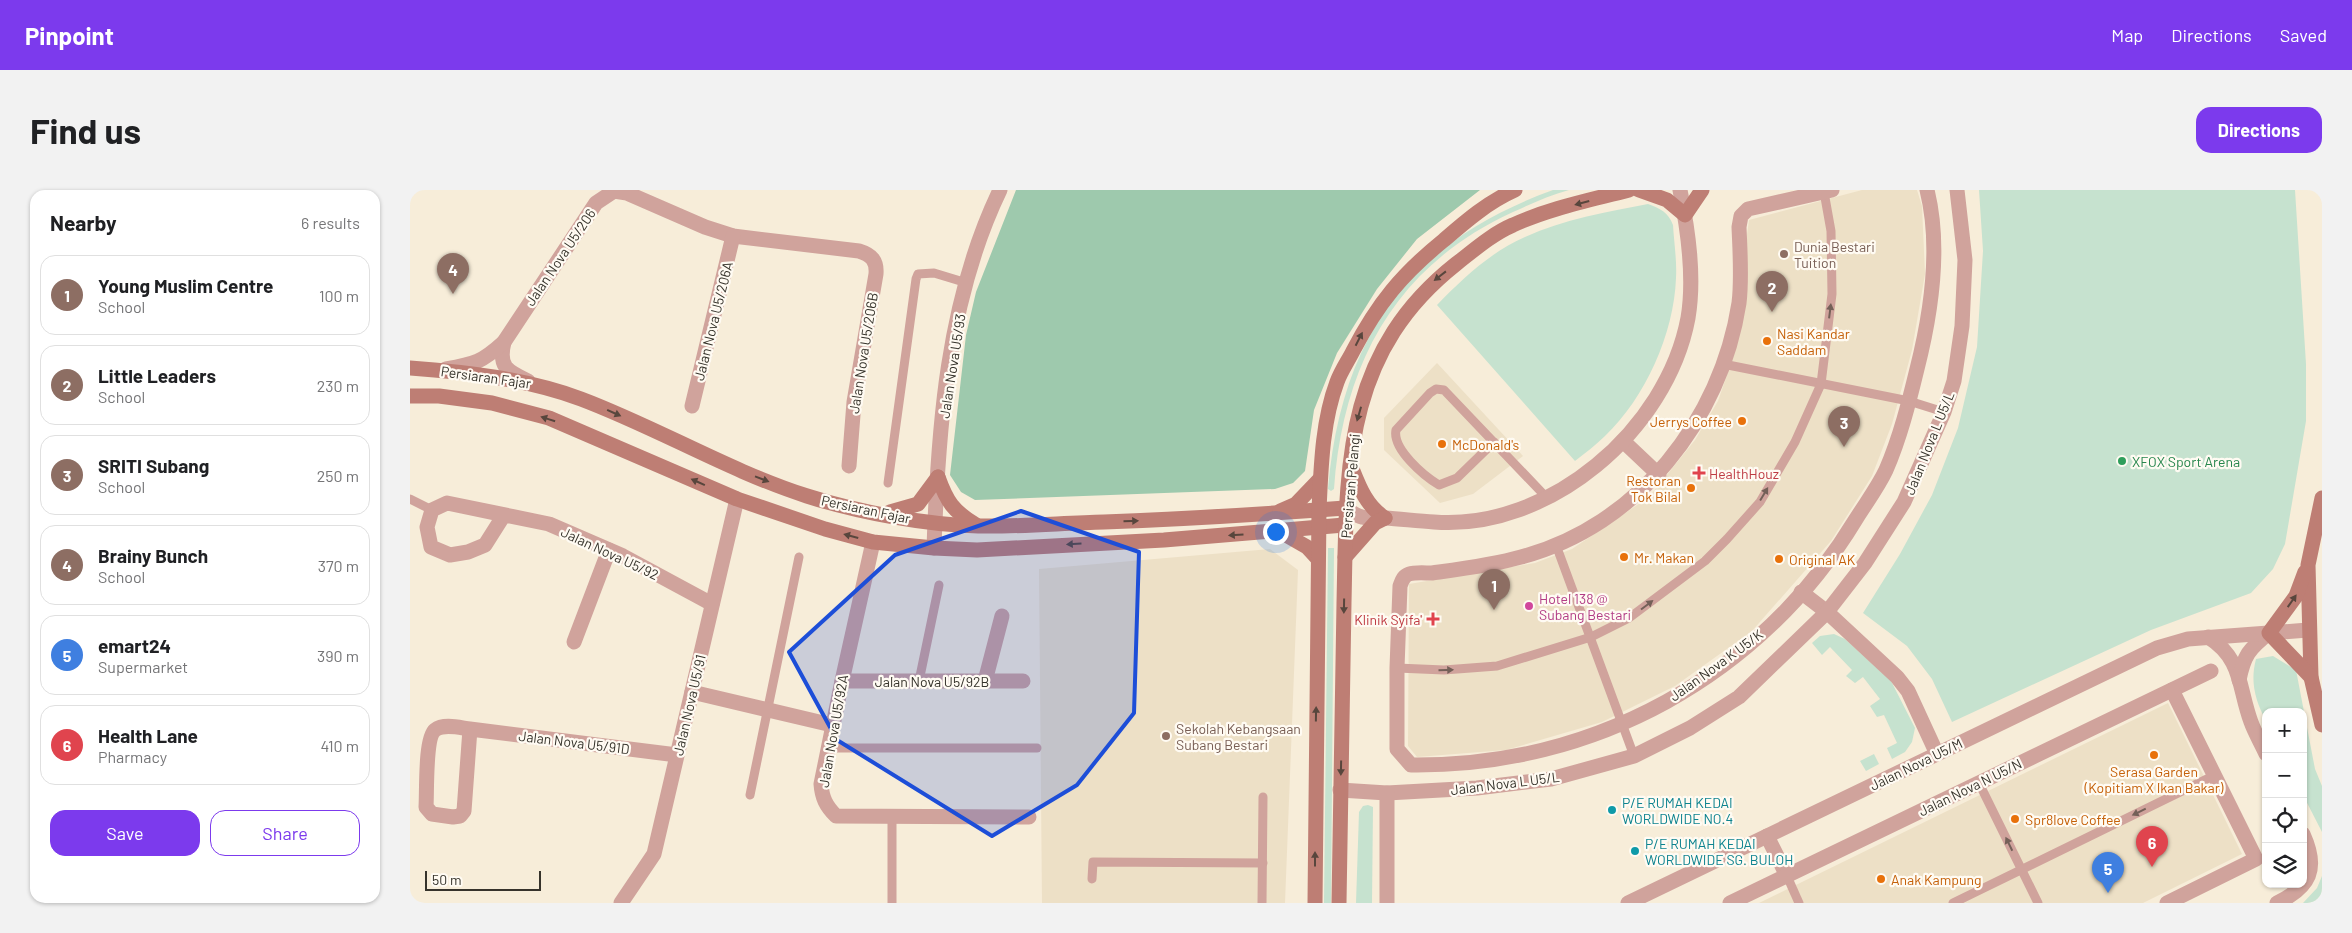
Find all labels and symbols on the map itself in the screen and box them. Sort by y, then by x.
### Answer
one-way arrow [1575,199,1590,207]
street label: Jalan Nova U5/206 [521,205,599,309]
place label: Dunia Bestari Tuition [1794,238,1875,271]
marker: Dunia Bestari Tuition [1778,248,1790,260]
pin: 4 [437,253,469,294]
street label: Jalan Nova U5/206A [690,259,736,382]
one-way arrow [1434,271,1447,282]
pin: 2 [1756,271,1788,312]
street label: Jalan Nova U5/206B [845,291,881,415]
one-way arrow [1826,303,1834,319]
street label: Jalan Nova U5/93 [935,313,969,419]
place label: Nasi Kandar Saddam [1777,325,1850,358]
one-way arrow [1355,332,1363,346]
marker: Nasi Kandar Saddam [1761,335,1773,347]
street label: Persiaran Fajar [440,362,532,392]
street label: Jalan Nova L U5/L [1901,389,1957,497]
one-way arrow [1354,406,1362,421]
pin: 3 [1828,406,1860,447]
one-way arrow [607,410,621,418]
place label: Jerrys Coffee [1650,413,1732,430]
one-way arrow [541,414,556,422]
marker: Jerrys Coffee [1736,415,1748,427]
street label: Persiaran Pelangi [1337,433,1363,539]
place label: McDonald's [1452,436,1520,453]
marker: McDonald's [1436,438,1448,450]
place label: XFOX Sport Arena [2132,453,2240,470]
marker: XFOX Sport Arena [2116,455,2128,467]
place label: HealthHouz [1709,465,1779,482]
marker: HealthHouz [1693,467,1705,479]
place label: Restoran Tok Bilal [1626,472,1681,505]
one-way arrow [755,475,770,483]
one-way arrow [691,477,705,485]
marker: Restoran Tok Bilal [1685,482,1697,494]
one-way arrow [1760,487,1769,500]
street label: Persiaran Fajar [820,491,912,527]
one-way arrow [1124,516,1140,524]
your location [1263,519,1289,545]
street label: Jalan Nova U5/92 [558,523,662,583]
one-way arrow [843,531,858,539]
one-way arrow [1228,531,1244,539]
one-way arrow [1066,541,1082,549]
place label: Mr. Makan [1634,549,1694,566]
marker: Mr. Makan [1618,551,1630,563]
place label: Original AK [1789,551,1856,568]
marker: Original AK [1773,553,1785,565]
pin: 1 [1478,569,1510,610]
place label: Hotel 138 @ Subang Bestari [1539,590,1631,623]
one-way arrow [2287,594,2297,608]
one-way arrow [1340,598,1348,614]
one-way arrow [1640,599,1653,610]
marker: Hotel 138 @ Subang Bestari [1523,600,1535,612]
place label: Klinik Syifa' [1354,611,1422,628]
marker: Klinik Syifa' [1426,612,1440,626]
street label: Jalan Nova K U5/K [1666,625,1766,704]
street label: Jalan Nova U5/91 [669,653,709,757]
one-way arrow [1438,665,1454,673]
street label: Jalan Nova U5/92A [815,673,851,789]
street label: Jalan Nova U5/92B [875,673,989,690]
one-way arrow [1312,706,1320,722]
place label: Sekolah Kebangsaan Subang Bestari [1176,720,1301,753]
street label: Jalan Nova U5/91D [518,727,630,757]
marker: Sekolah Kebangsaan Subang Bestari [1160,730,1172,742]
street label: Jalan Nova U5/M [1867,734,1965,794]
marker: Serasa Garden (Kopitiam X Ikan Bakar) [2148,749,2160,761]
street label: Jalan Nova N U5/N [1916,755,2024,819]
one-way arrow [1337,760,1345,776]
place label: Serasa Garden (Kopitiam X Ikan Bakar) [2084,763,2224,796]
street label: Jalan Nova L U5/L [1449,768,1561,798]
place label: P/E RUMAH KEDAI WORLDWIDE NO.4 [1622,794,1733,827]
marker: P/E RUMAH KEDAI WORLDWIDE NO.4 [1606,804,1618,816]
one-way arrow [2132,808,2147,816]
place label: Spr8love Coffee [2025,811,2121,828]
marker: Spr8love Coffee [2009,813,2021,825]
pin: 6 [2136,826,2168,867]
place label: P/E RUMAH KEDAI WORLDWIDE SG. BULOH [1645,835,1793,868]
one-way arrow [2005,836,2013,851]
marker: P/E RUMAH KEDAI WORLDWIDE SG. BULOH [1629,845,1641,857]
one-way arrow [1311,851,1319,867]
pin: 5 [2092,852,2124,893]
scale bar [425,868,541,891]
place label: Anak Kampung [1891,871,1982,888]
marker: Anak Kampung [1875,873,1887,885]

